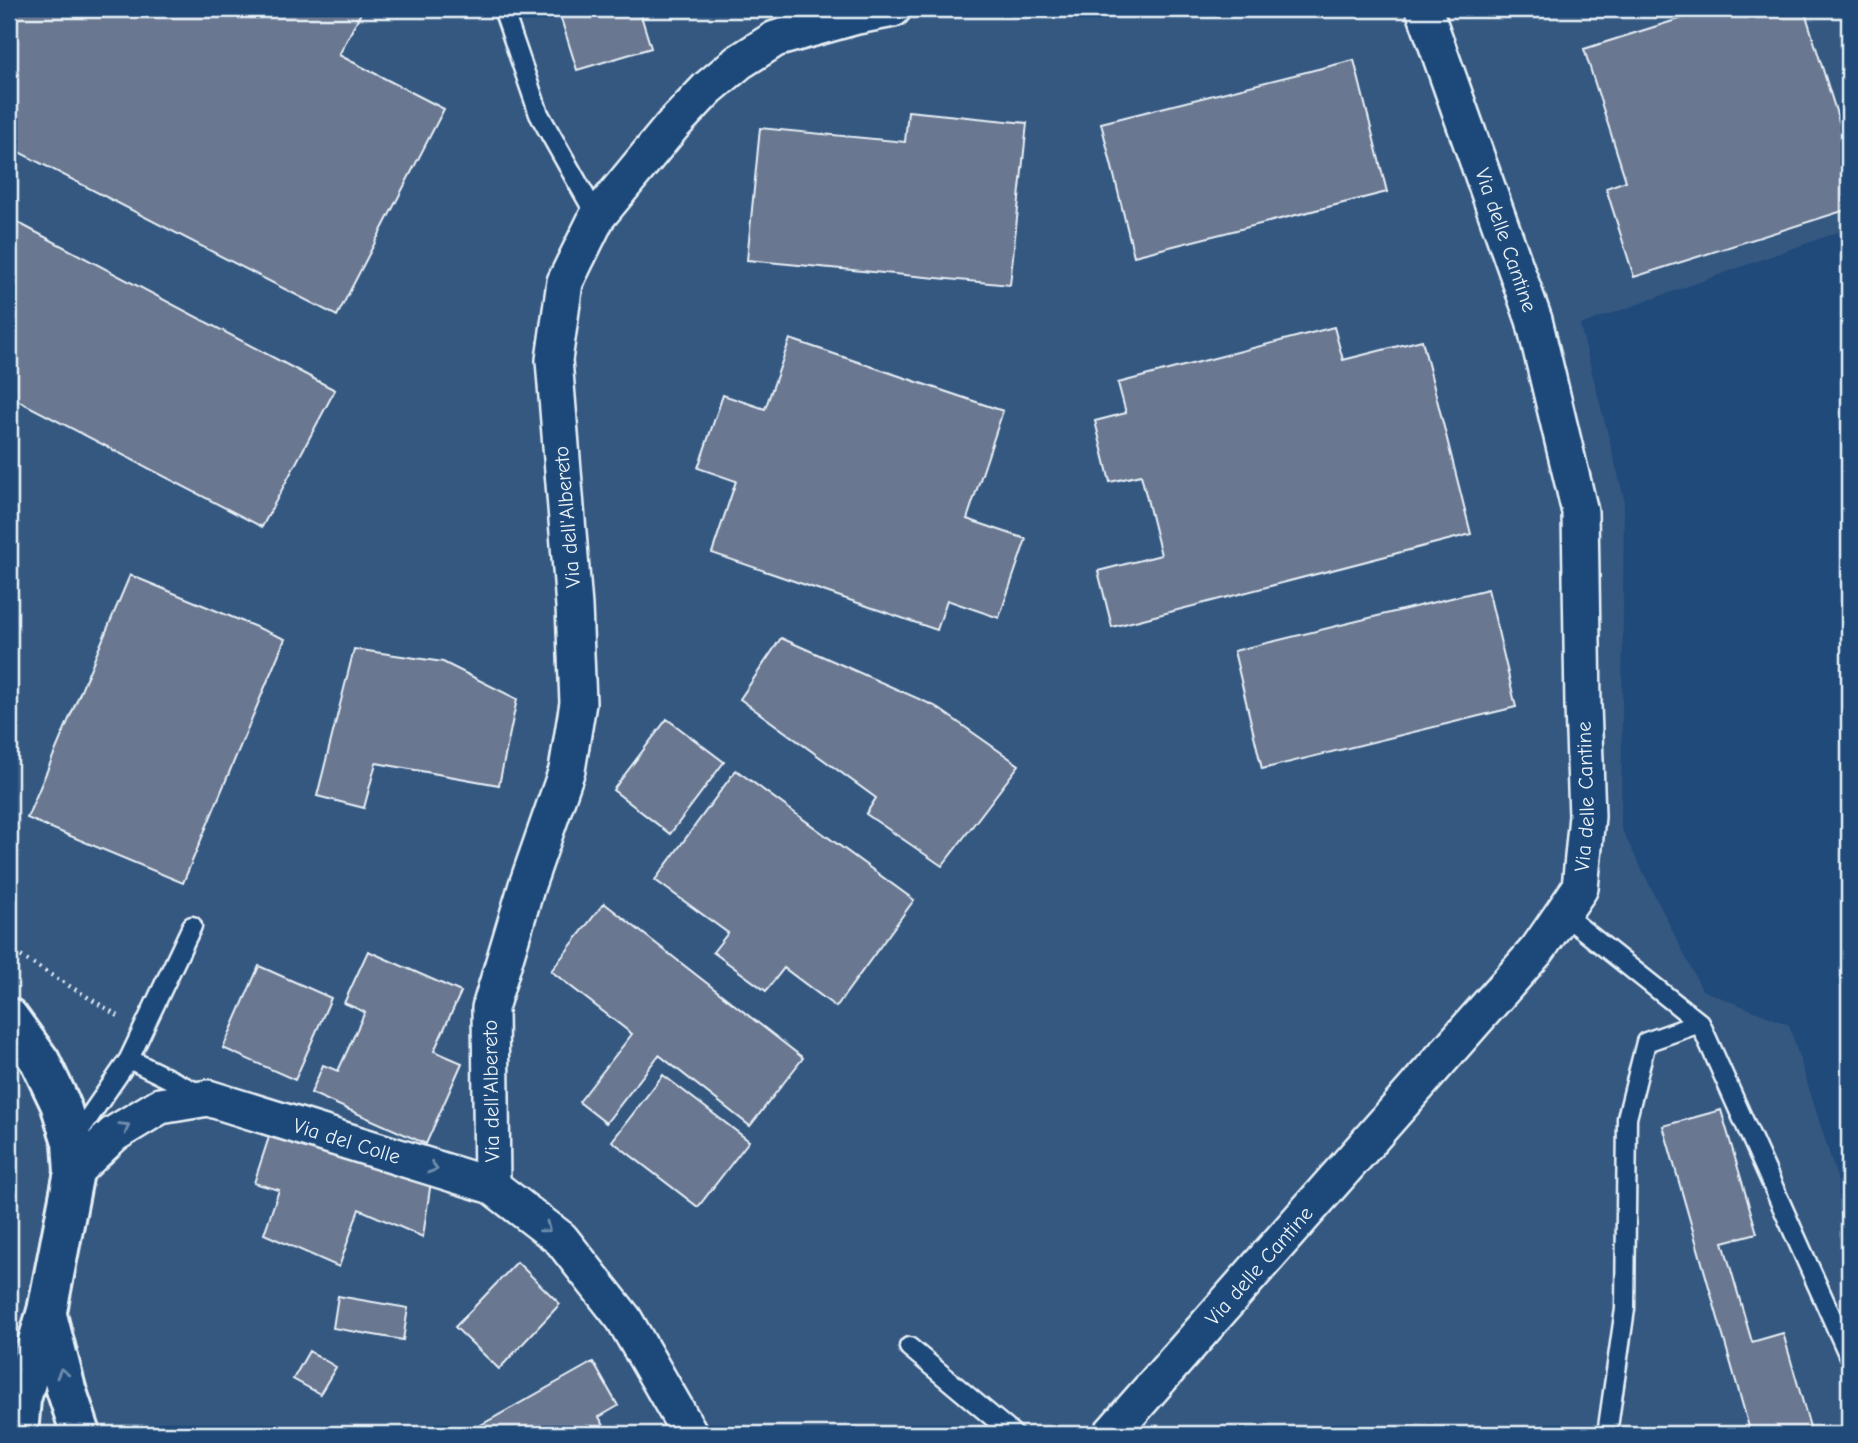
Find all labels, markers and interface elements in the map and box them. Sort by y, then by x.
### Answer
street label: Via delle Cantine [1470,165,1542,315]
street label: Via dell'Albereto [549,445,585,589]
street label: Via delle Cantine [1570,721,1599,873]
street label: Via dell'Albereto [478,1020,504,1162]
street label: Via del Colle [290,1113,403,1169]
one-way arrow [117,1123,130,1136]
one-way arrow [426,1160,438,1175]
street label: Via delle Cantine [1200,1201,1318,1330]
one-way arrow [538,1219,551,1232]
one-way arrow [56,1368,70,1380]

